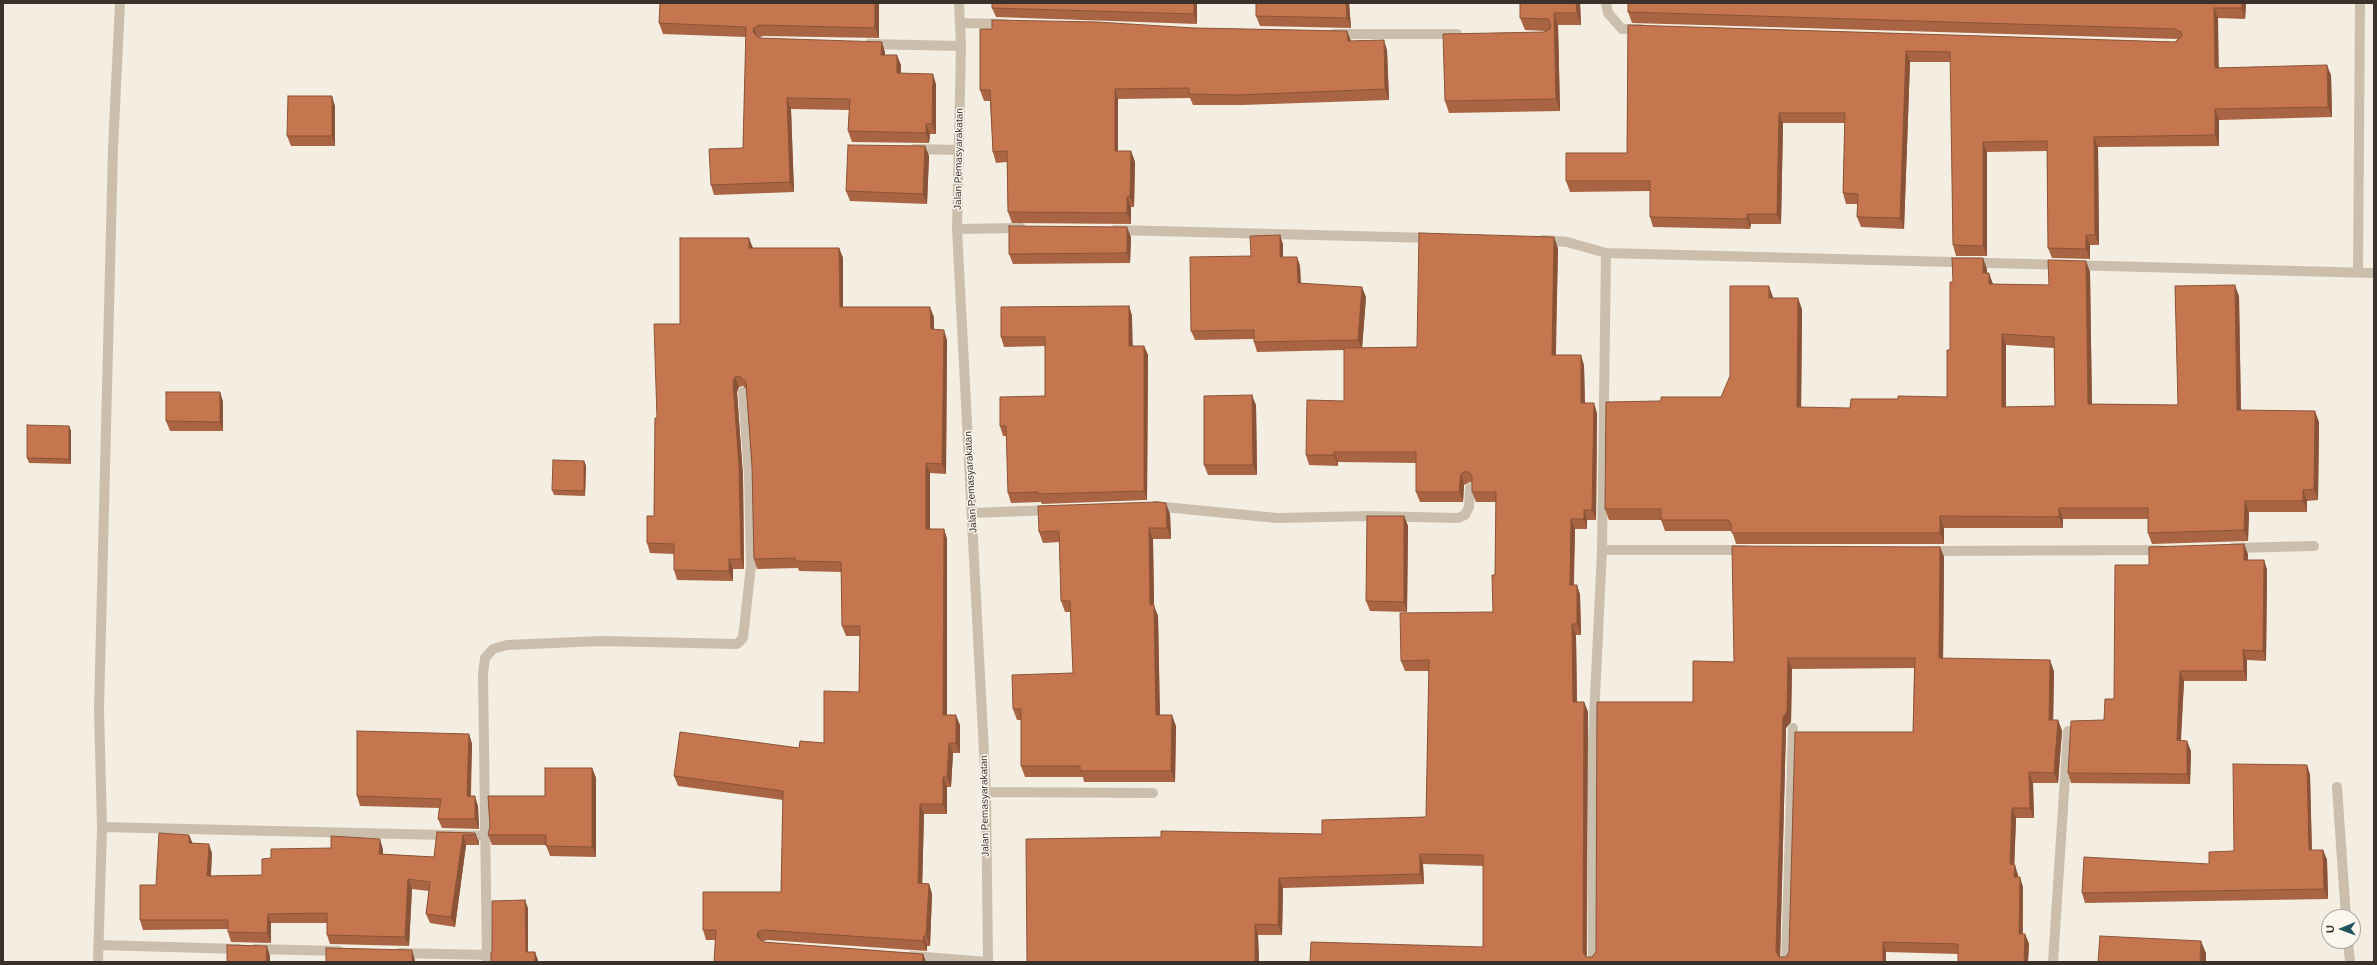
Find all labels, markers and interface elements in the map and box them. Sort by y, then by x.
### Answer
street label: Jalan Pemasyarakatan [952,108,966,210]
street label: Jalan Pemasyarakatan [962,431,980,533]
street label: Jalan Pemasyarakatan [978,755,992,857]
north arrow [2321,909,2361,949]
text: U [2324,925,2336,933]

